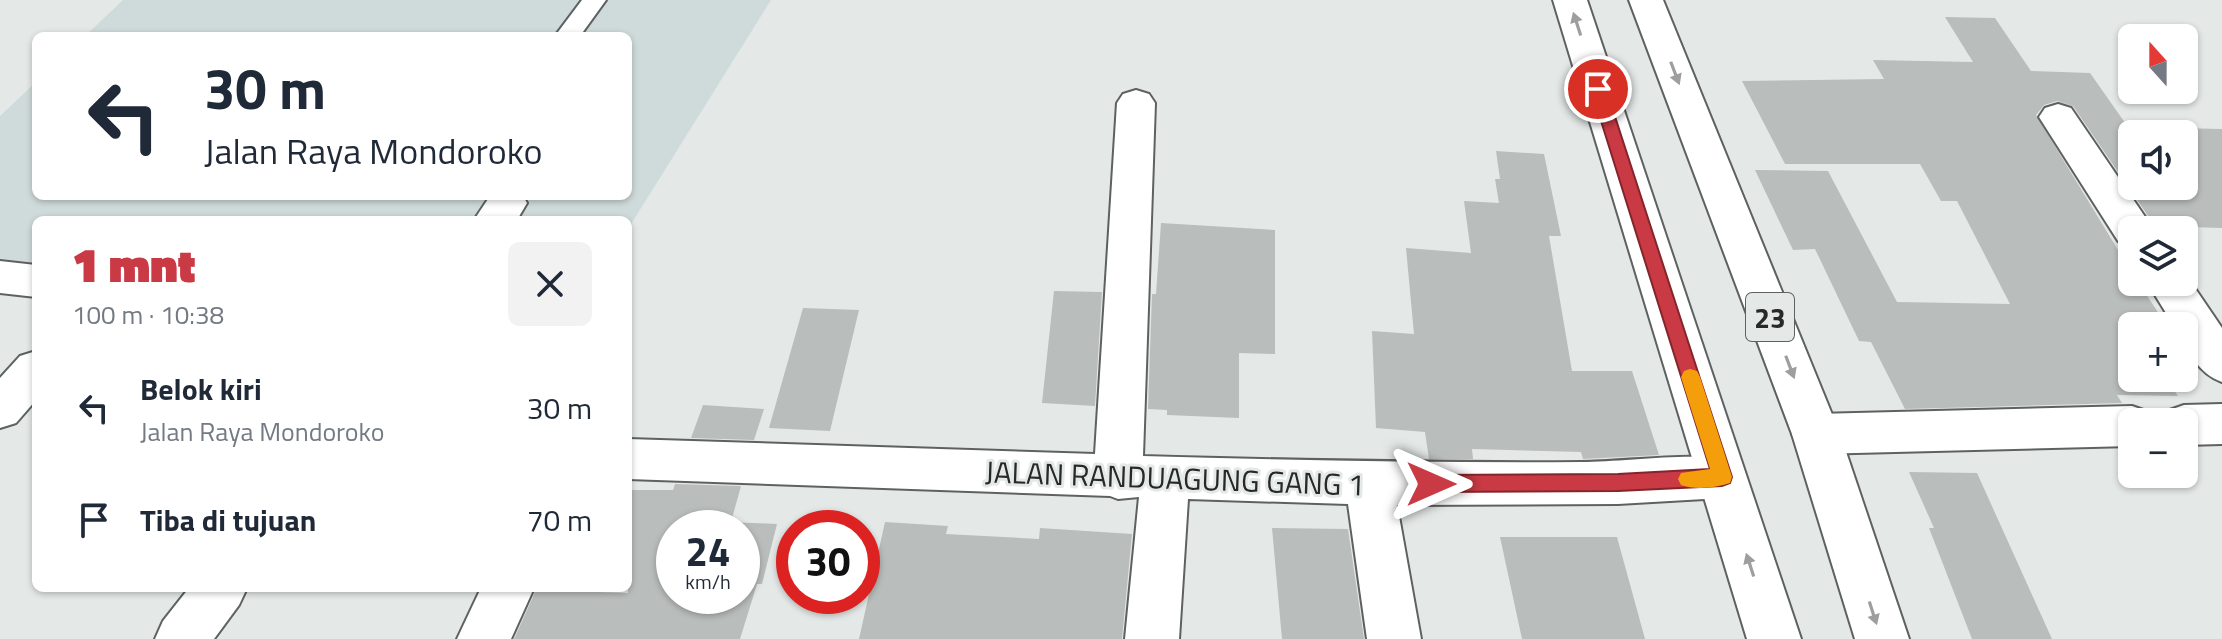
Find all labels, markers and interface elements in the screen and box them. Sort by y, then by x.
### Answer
one-way arrow [1571,11,1583,35]
north arrow [2118,24,2198,104]
map controls [2118,24,2198,488]
text: 30 m [204,46,326,131]
pin [1564,55,1632,123]
one-way arrow [1669,61,1682,85]
icon: left [72,64,176,168]
icon: arrive [1576,67,1620,111]
button: sound [2118,120,2198,200]
text: Jalan Raya Mondoroko [204,123,542,178]
button: layers [2118,216,2198,296]
text: 1 mnt [72,228,196,301]
button: close [508,242,592,326]
road number: 23 [1746,293,1794,341]
text: 100 m · 10:38 [72,295,224,334]
button: + [2118,312,2198,392]
one-way arrow [1784,355,1797,379]
text: Belok kiri [140,366,262,412]
text: 30 m [527,385,592,431]
icon: left [72,386,116,430]
button: − [2118,408,2198,488]
text: Jalan Raya Mondoroko [140,412,384,451]
position arrow [1389,442,1473,526]
street label: JALAN RANDUAGUNG GANG 1 [984,448,1366,508]
text: Tiba di tujuan [140,497,316,543]
text: 70 m [527,497,592,543]
icon: arrive [72,498,116,542]
speed limit sign: 30 [776,510,880,614]
text: 24 [686,521,730,582]
one-way arrow [1744,552,1756,576]
text: km/h [685,566,731,597]
one-way arrow [1868,601,1880,625]

